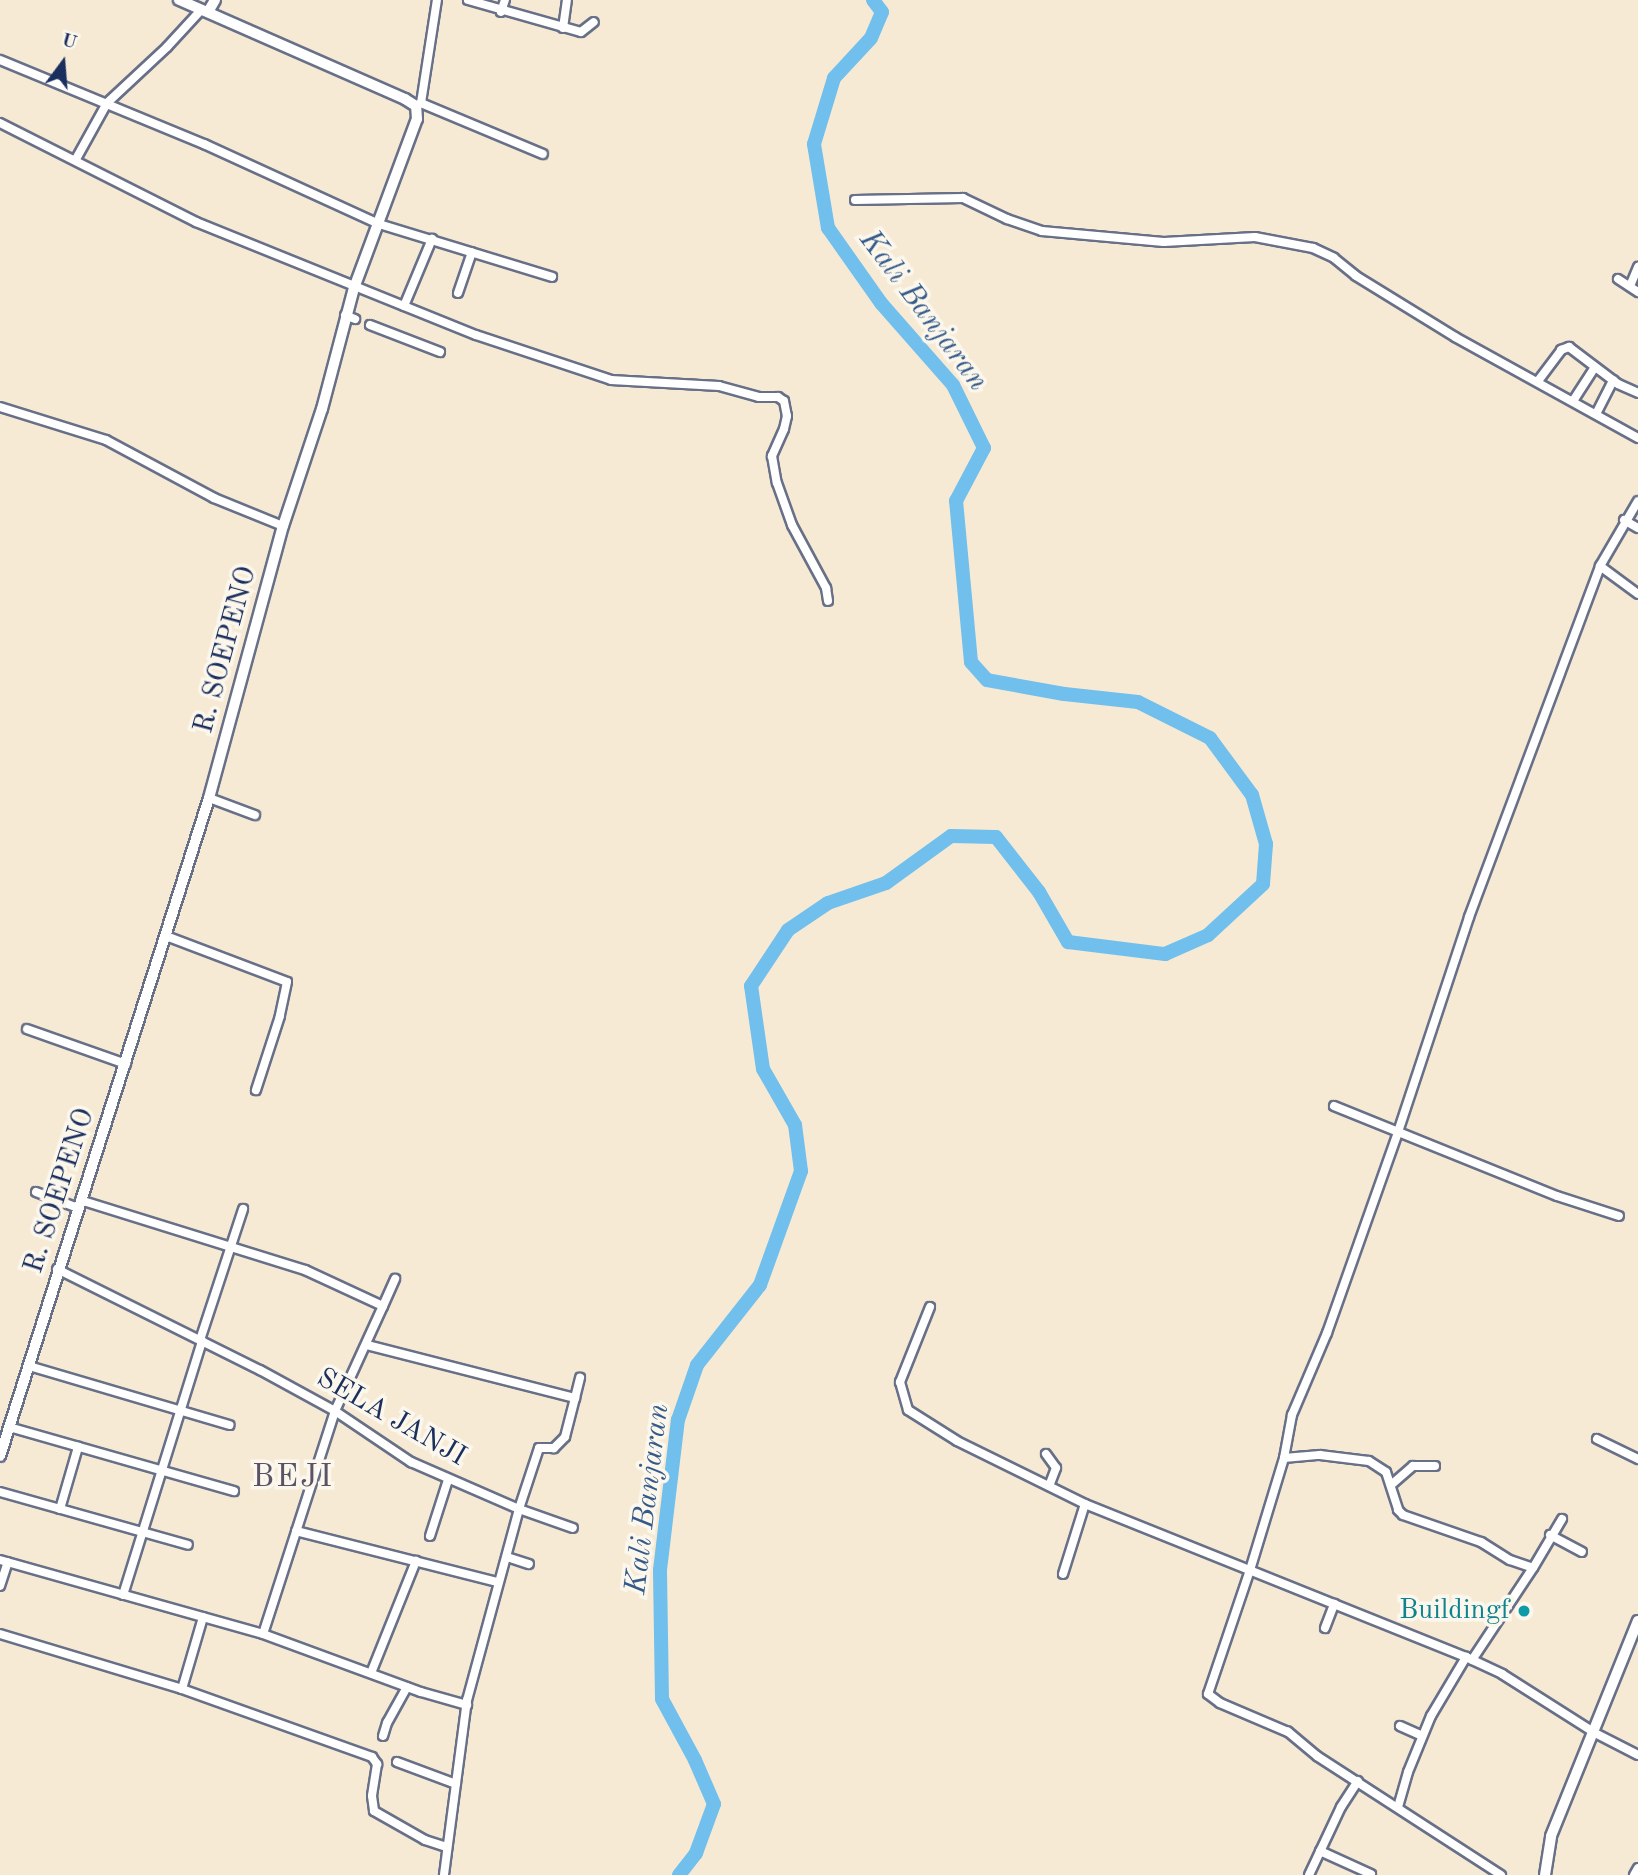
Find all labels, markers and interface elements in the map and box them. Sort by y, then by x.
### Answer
north arrow [28,28,98,98]
text: U [59,31,79,54]
water label: Kali Banjaran [851,224,995,398]
street label: R. SOEPENO [188,563,264,737]
street label: R. SOEPENO [18,1104,102,1278]
street label: SELA JANJI [310,1362,472,1474]
water label: Kali Banjaran [618,1402,678,1596]
district label: BEJI [252,1459,334,1497]
place label: Buildingf [1399,1594,1510,1628]
marker: Buildingf [1516,1603,1532,1619]

